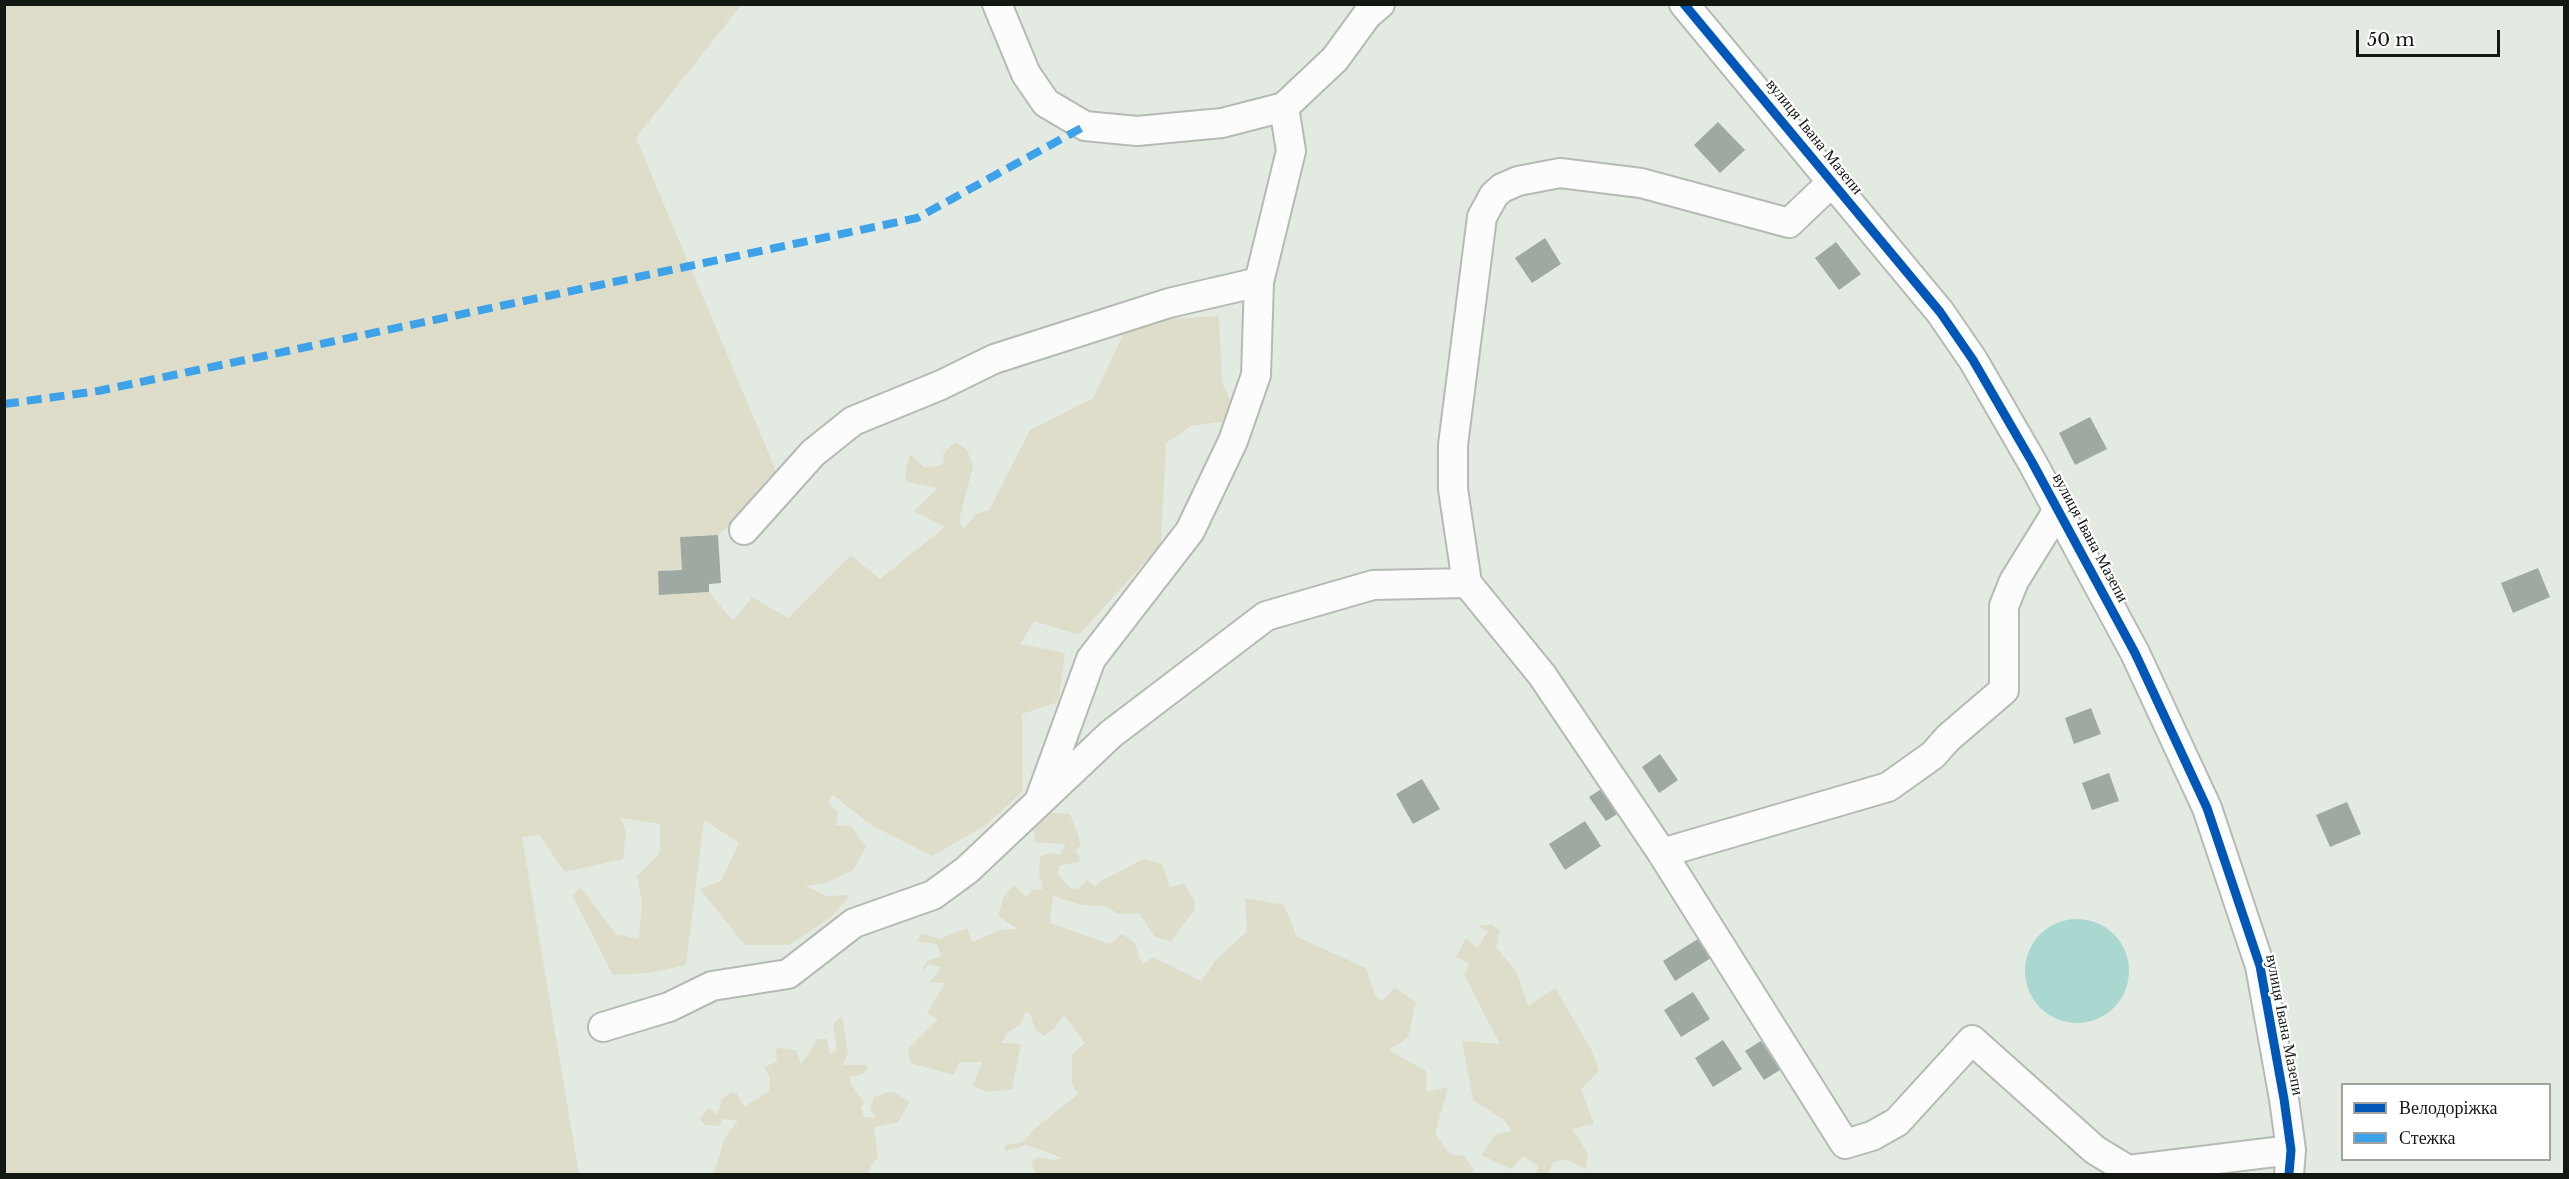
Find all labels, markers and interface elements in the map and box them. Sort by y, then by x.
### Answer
scale bar [2359,18,2503,56]
text: 50 m [2367,29,2415,51]
street label: вулиця Івана Мазепи [1761,75,1867,199]
street label: вулиця Івана Мазепи [2048,470,2132,606]
street label: вулиця Івана Мазепи [2261,953,2307,1097]
legend [2341,1083,2551,1161]
text: Велодоріжка [2399,1097,2498,1119]
text: Стежка [2399,1127,2456,1149]

